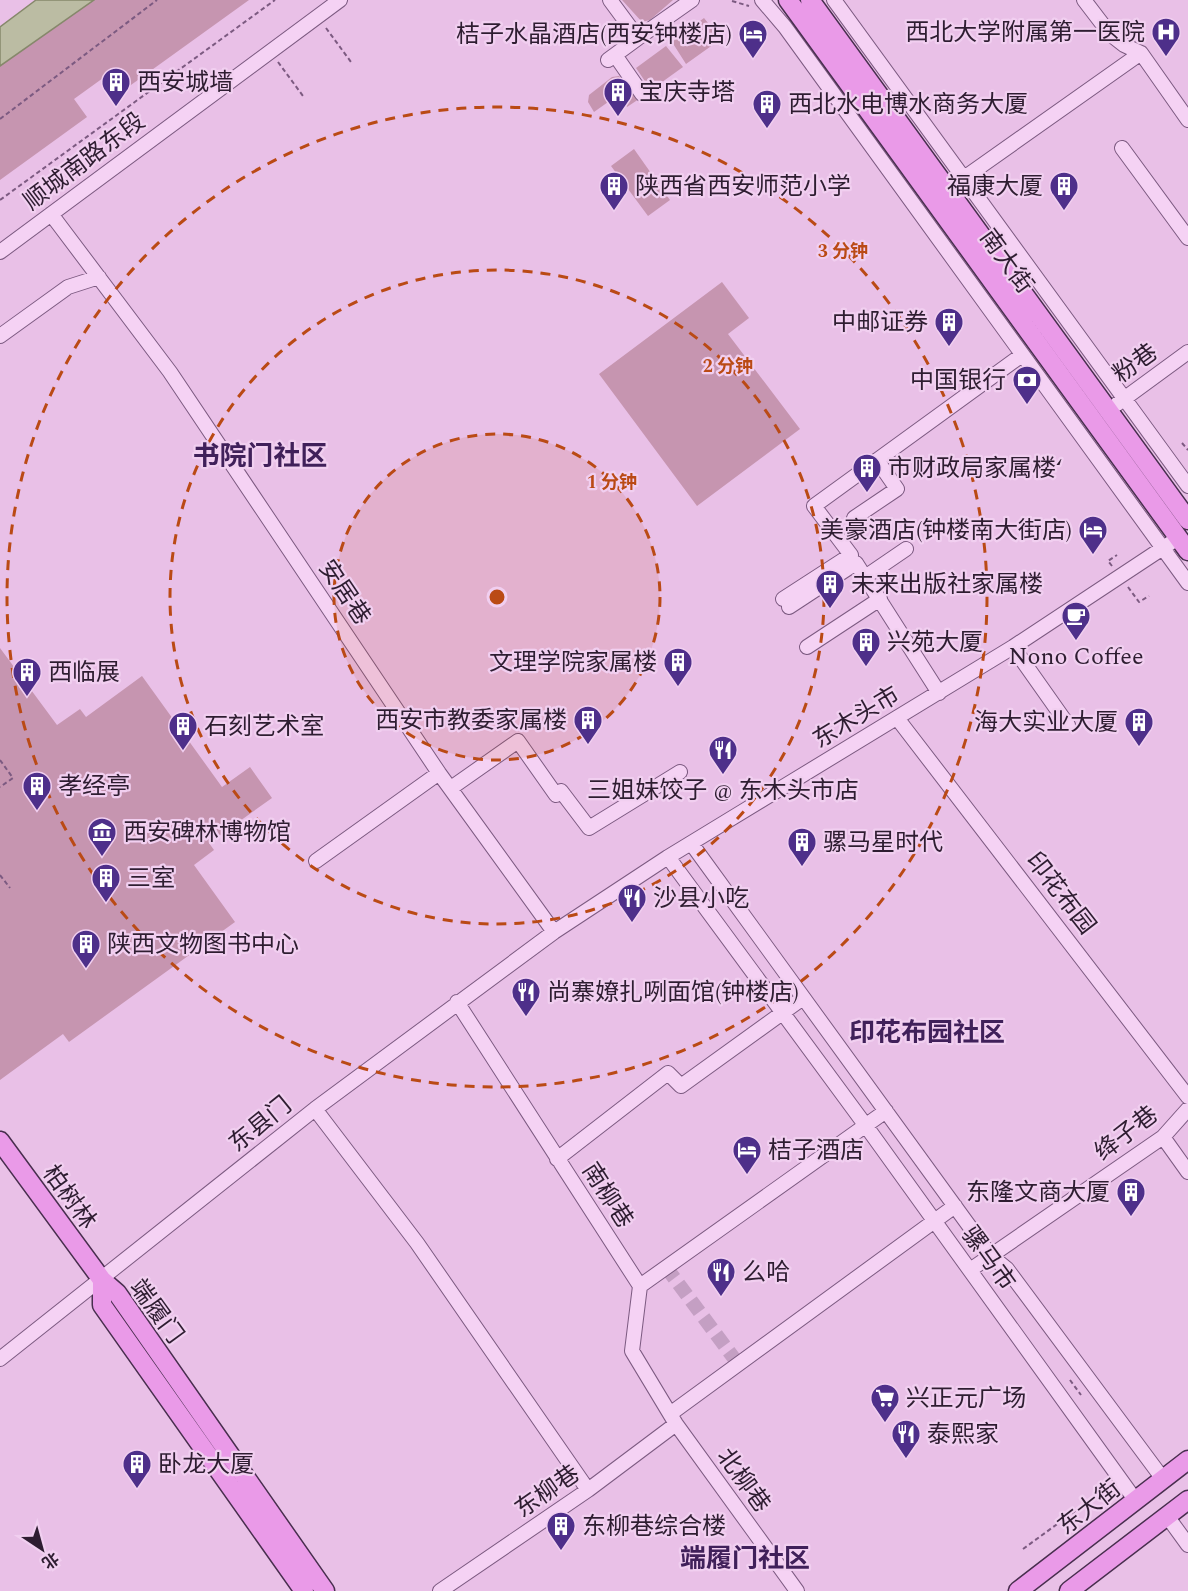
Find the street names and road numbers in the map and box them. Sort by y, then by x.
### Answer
street label: 顺城南路东段 [16,104,153,220]
street label: 南大街 [970,222,1042,301]
street label: 粉巷 [1106,335,1166,392]
street label: 安居巷 [309,553,379,632]
street label: 东木头市 [806,678,907,758]
street label: 印花布园 [1016,845,1104,943]
street label: 东县门 [221,1088,300,1161]
street label: 绛子巷 [1087,1097,1166,1170]
street label: 南柳巷 [572,1156,642,1236]
street label: 柏树林 [33,1158,105,1237]
street label: 骡马市 [952,1219,1024,1298]
street label: 端履门 [120,1272,192,1351]
street label: 北柳巷 [707,1441,779,1520]
street label: 东柳巷 [508,1456,587,1527]
street label: 东大街 [1050,1471,1129,1544]

